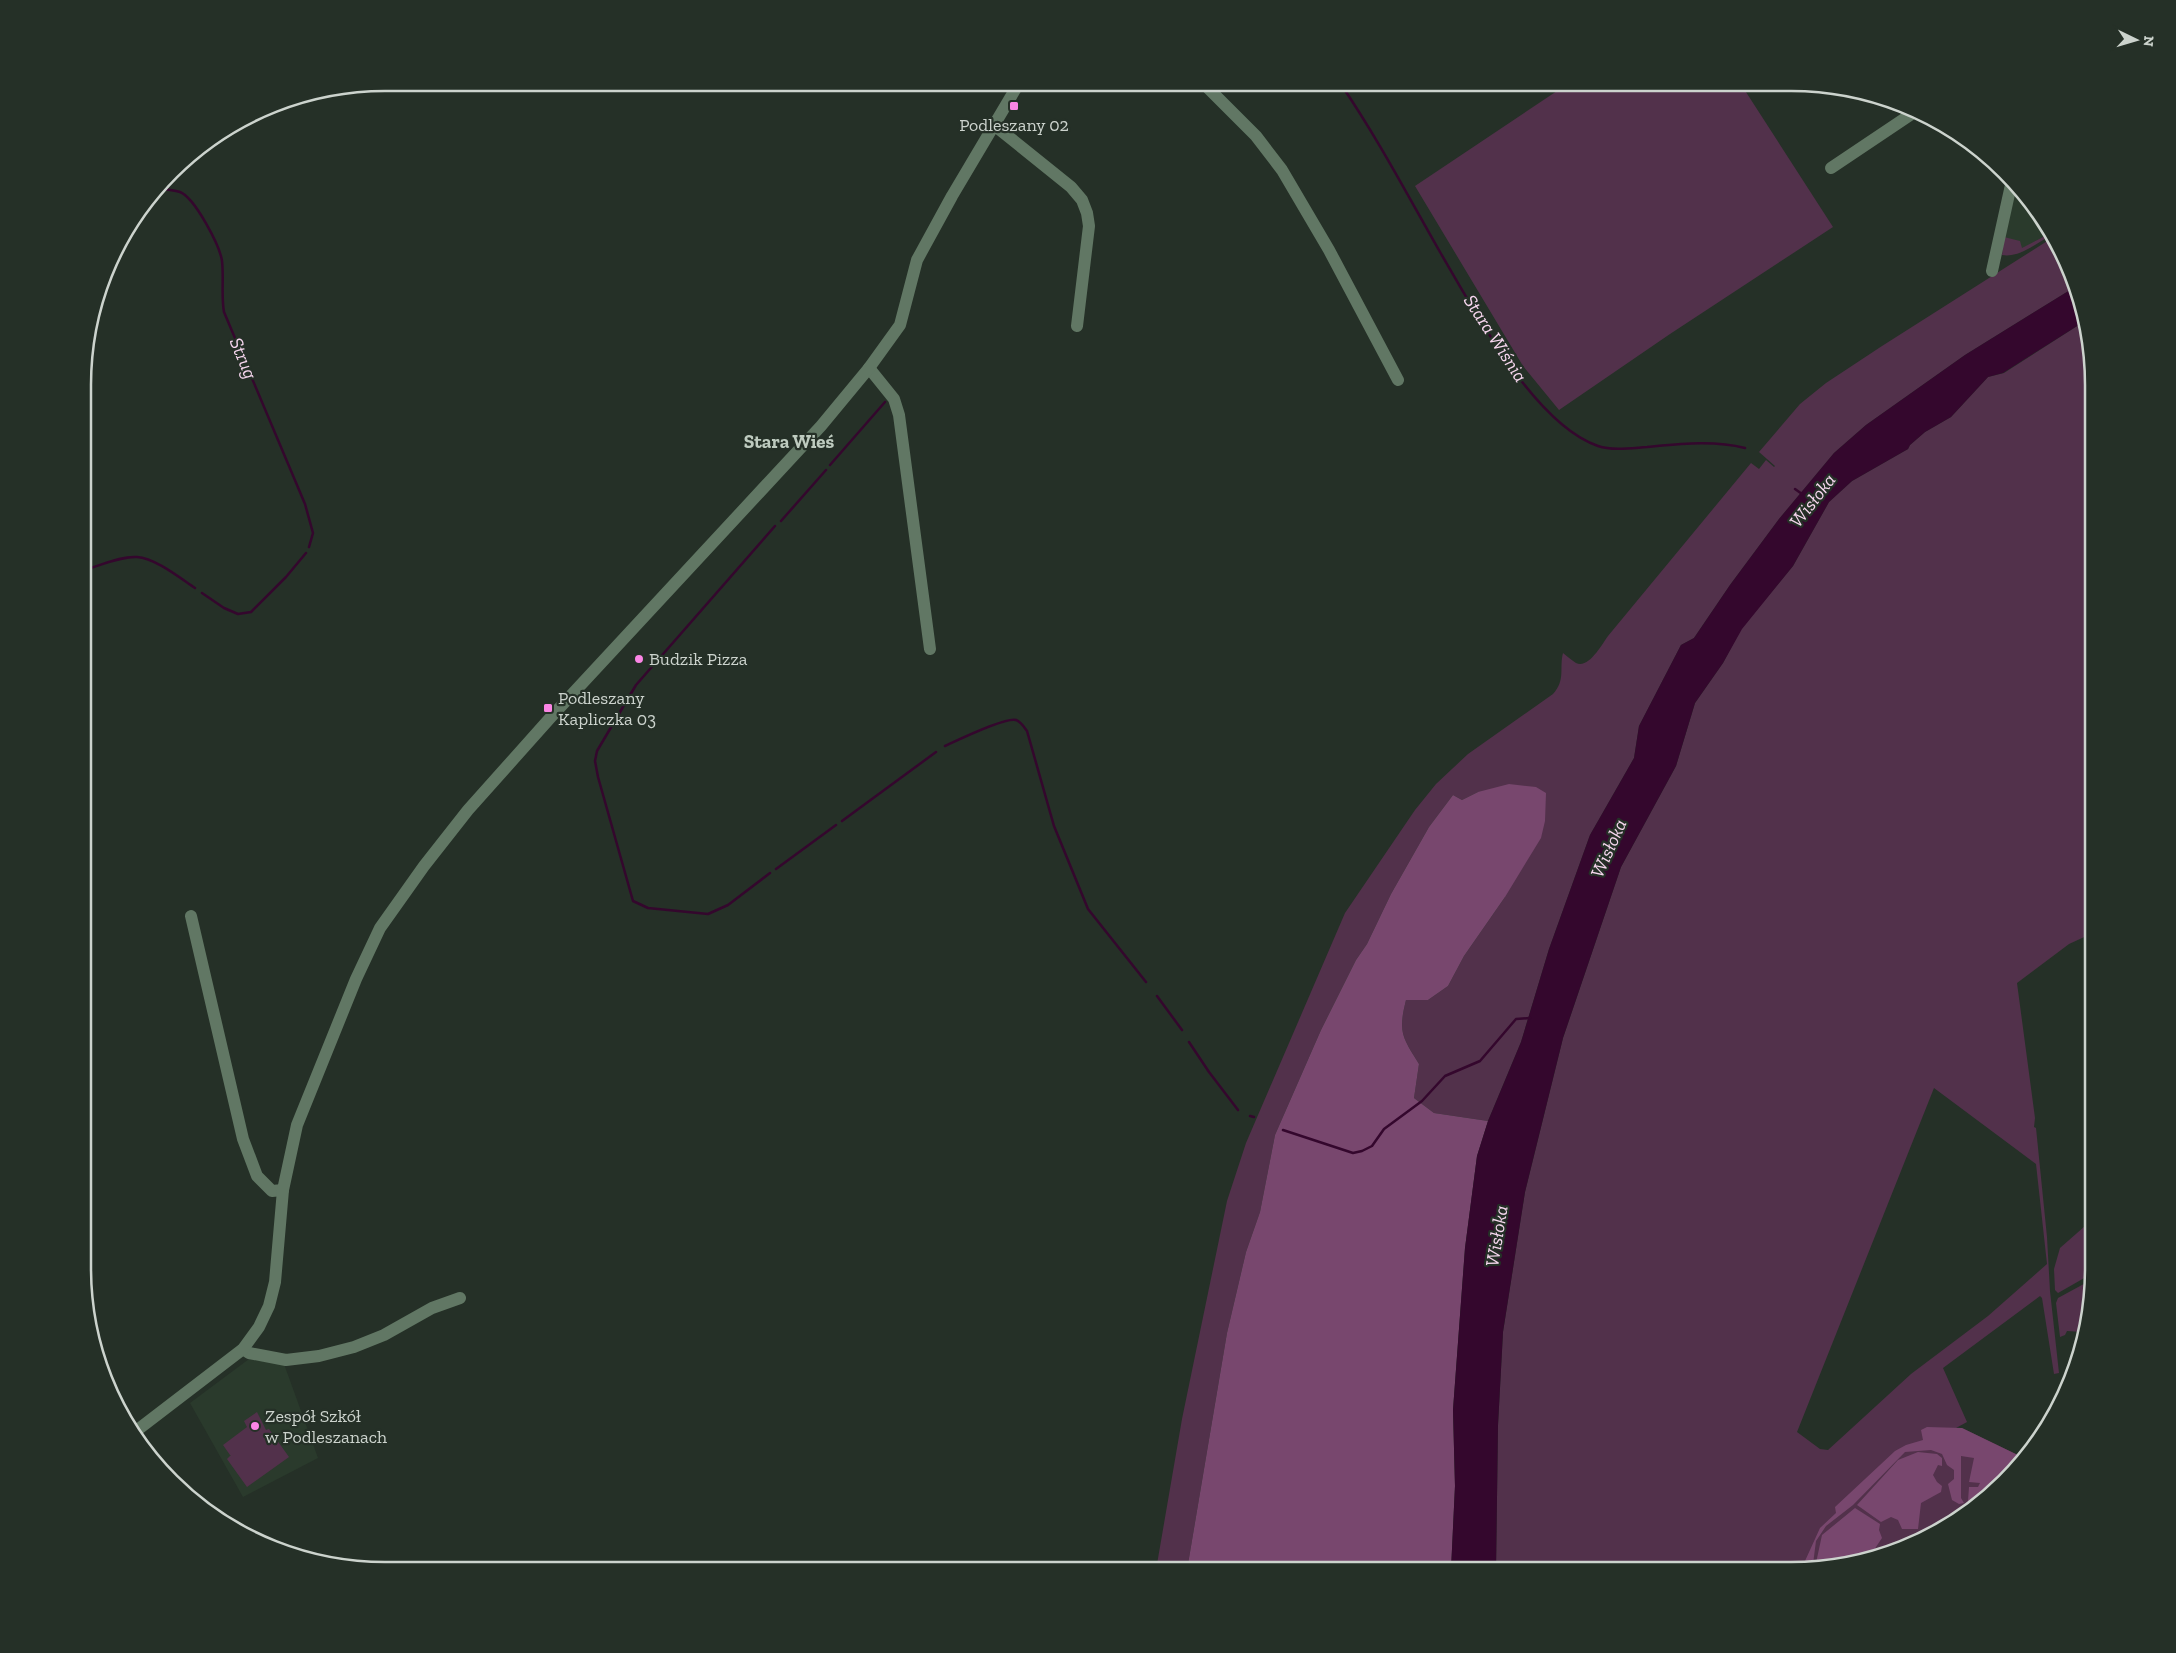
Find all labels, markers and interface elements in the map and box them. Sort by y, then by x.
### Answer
north arrow [2111,15,2161,65]
text: N [2139,35,2157,47]
marker: Podleszany 02 [1008,100,1020,112]
place label: Podleszany 02 [959,114,1069,136]
water label: Stara Wiśnia [1459,290,1532,386]
water label: Strug [225,334,263,383]
district label: Stara Wieś [744,430,835,453]
water label: Wisłoka [1784,469,1840,532]
place label: Budzik Pizza [649,648,748,670]
marker: Budzik Pizza [633,653,645,665]
place label: Podleszany Kapliczka 03 [558,687,656,730]
marker: Podleszany Kapliczka 03 [542,702,554,714]
water label: Wisłoka [1585,815,1632,881]
water label: Wisłoka [1480,1204,1513,1268]
place label: Zespół Szkół w Podleszanach [265,1405,387,1448]
marker: Zespół Szkół w Podleszanach [249,1420,261,1432]

